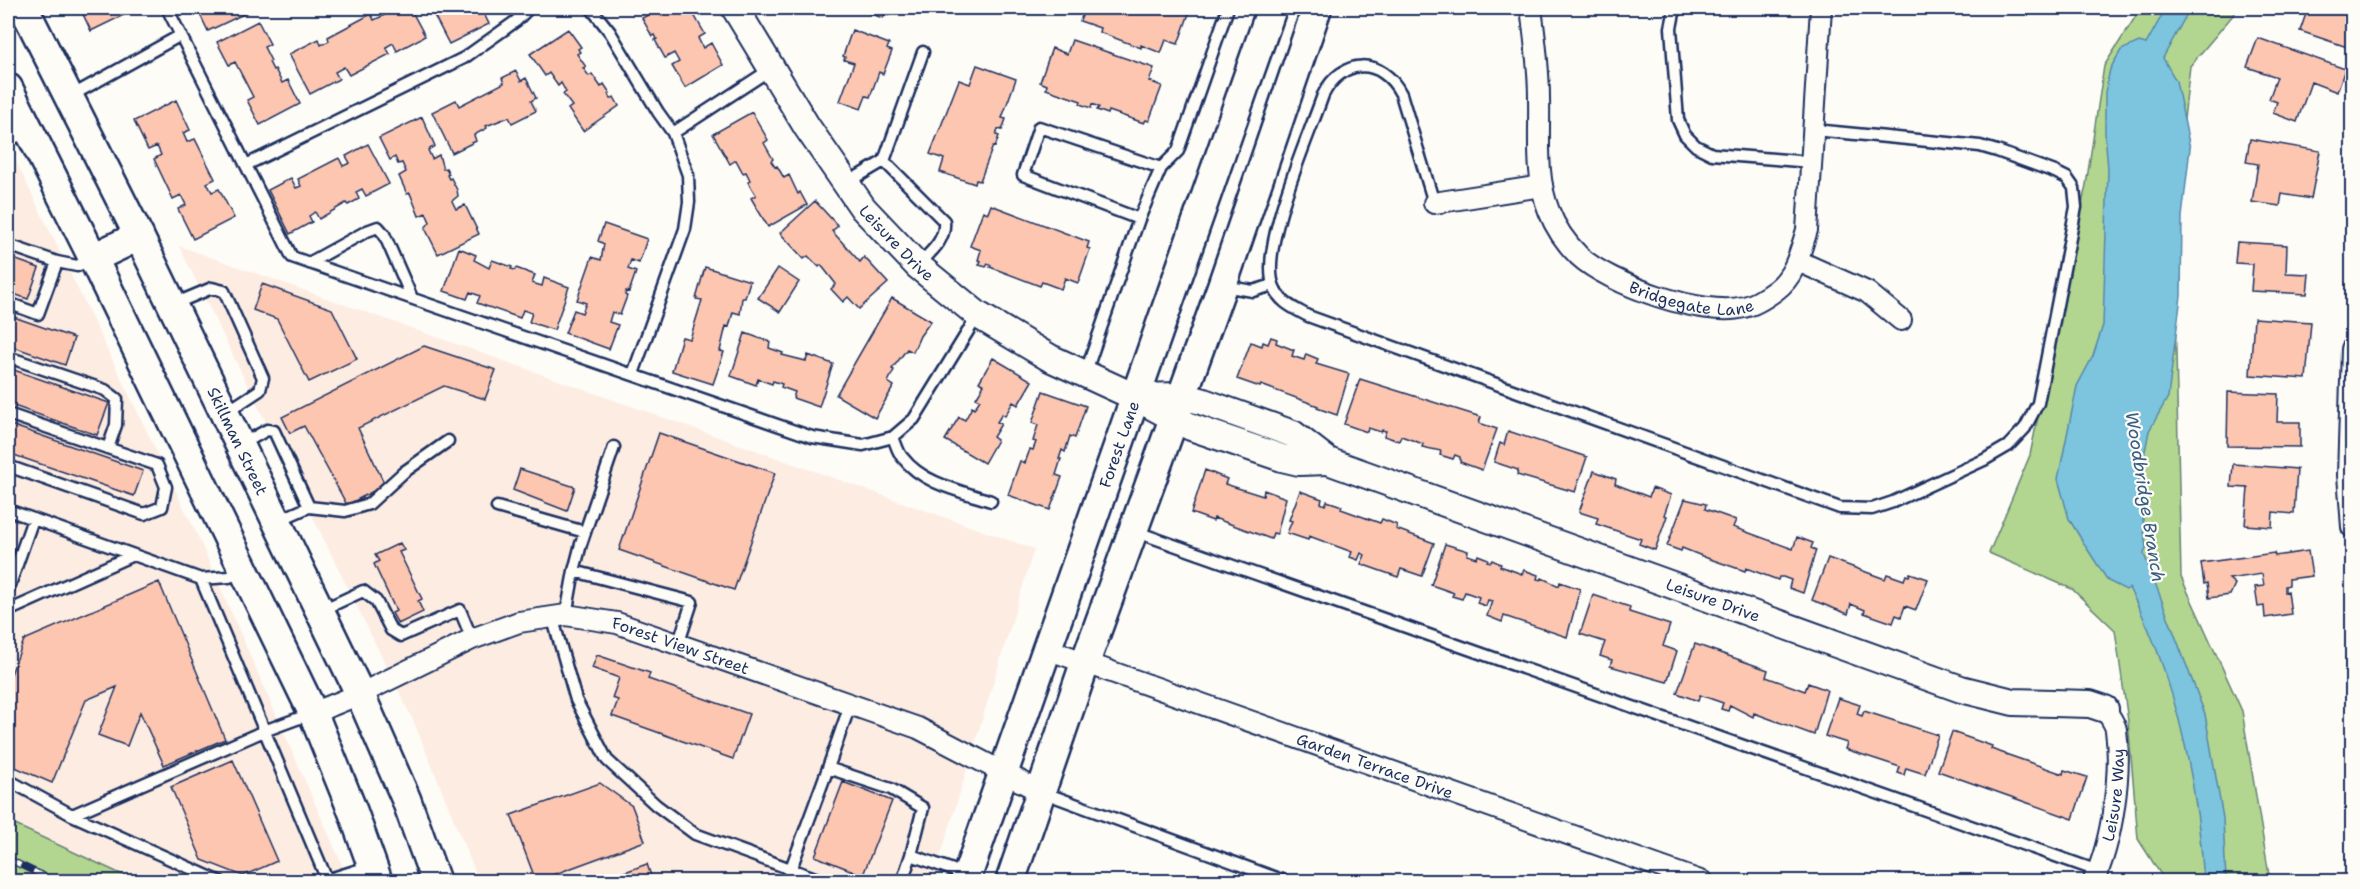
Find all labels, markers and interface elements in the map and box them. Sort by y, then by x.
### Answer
street label: Leisure Drive [854,200,938,286]
street label: Bridgegate Lane [1626,277,1757,320]
street label: Skillman Street [202,384,273,499]
street label: Forest Lane [1094,398,1144,491]
water label: Woodbridge Branch [2120,410,2170,584]
street label: Leisure Drive [1663,574,1763,627]
street label: Forest View Street [611,612,752,679]
street label: Garden Terrace Drive [1294,728,1456,803]
street label: Leisure Way [2098,748,2129,844]

